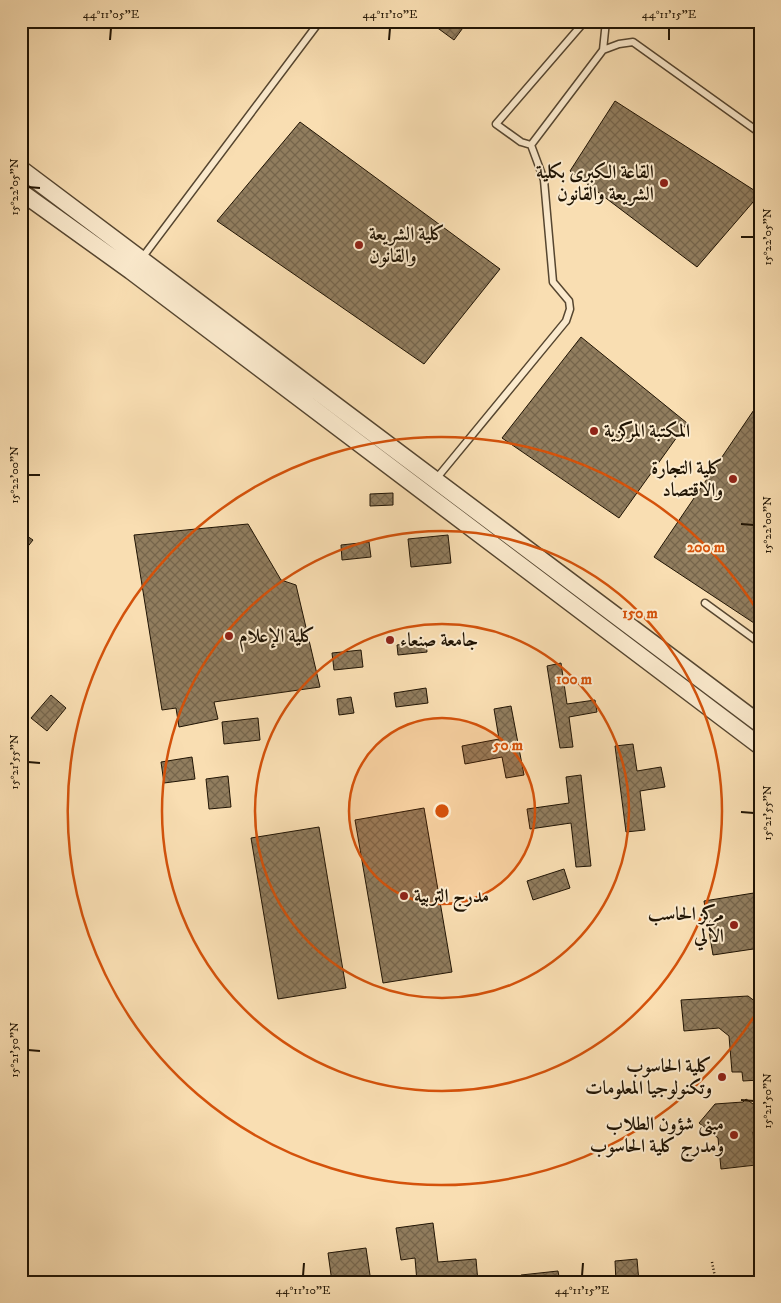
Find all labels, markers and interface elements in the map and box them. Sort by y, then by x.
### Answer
text: 44°11'05"E [83,7,140,22]
text: 44°11'10"E [363,7,418,22]
text: 44°11'15"E [642,7,697,22]
text: 15°22'05"N [7,158,22,216]
place label: القاعة الكبرى بكلية الشريعة والقانون [536,161,654,206]
marker: القاعة الكبرى بكلية الشريعة والقانون [658,177,670,189]
text: 15°22'05"N [760,208,775,266]
place label: كلية الشريعة والقانون [369,223,445,268]
marker: كلية الشريعة والقانون [353,239,365,251]
place label: المكتبة المركزية [604,420,690,443]
marker: المكتبة المركزية [588,425,600,437]
text: 15°22'00"N [7,446,22,504]
place label: كلية التجارة والاقتصاد [651,457,723,502]
marker: كلية التجارة والاقتصاد [727,473,739,485]
text: 15°22'00"N [760,496,775,554]
text: 200 m [687,538,726,557]
text: 150 m [622,604,658,623]
place label: كلية الإعلام [239,625,315,653]
place label: جامعة صنعاء [400,629,478,652]
marker: كلية الإعلام [223,630,235,642]
marker: جامعة صنعاء [384,634,396,646]
text: 100 m [556,670,593,689]
text: 15°21'55"N [7,734,22,790]
text: 50 m [492,736,524,755]
text: 15°21'55"N [760,785,775,841]
centre of rings [433,802,451,820]
place label: مدرج التربية [414,885,489,913]
marker: مدرج التربية [398,890,410,902]
place label: مركز الحاسب الآلي [648,903,724,951]
marker: مركز الحاسب الآلي [728,919,740,931]
text: 15°21'50"N [7,1022,22,1078]
place label: كلية الحاسوب وتكنولوجيا المعلومات [585,1055,712,1100]
marker: كلية الحاسوب وتكنولوجيا المعلومات [716,1071,728,1083]
text: 15°21'50"N [760,1073,775,1129]
place label: مبنى شؤون الطلاب ومدرج كلية الحاسوب [590,1113,724,1163]
marker: مبنى شؤون الطلاب ومدرج كلية الحاسوب [728,1129,740,1141]
text: 44°11'10"E [276,1283,331,1298]
text: 44°11'15"E [555,1283,610,1298]

